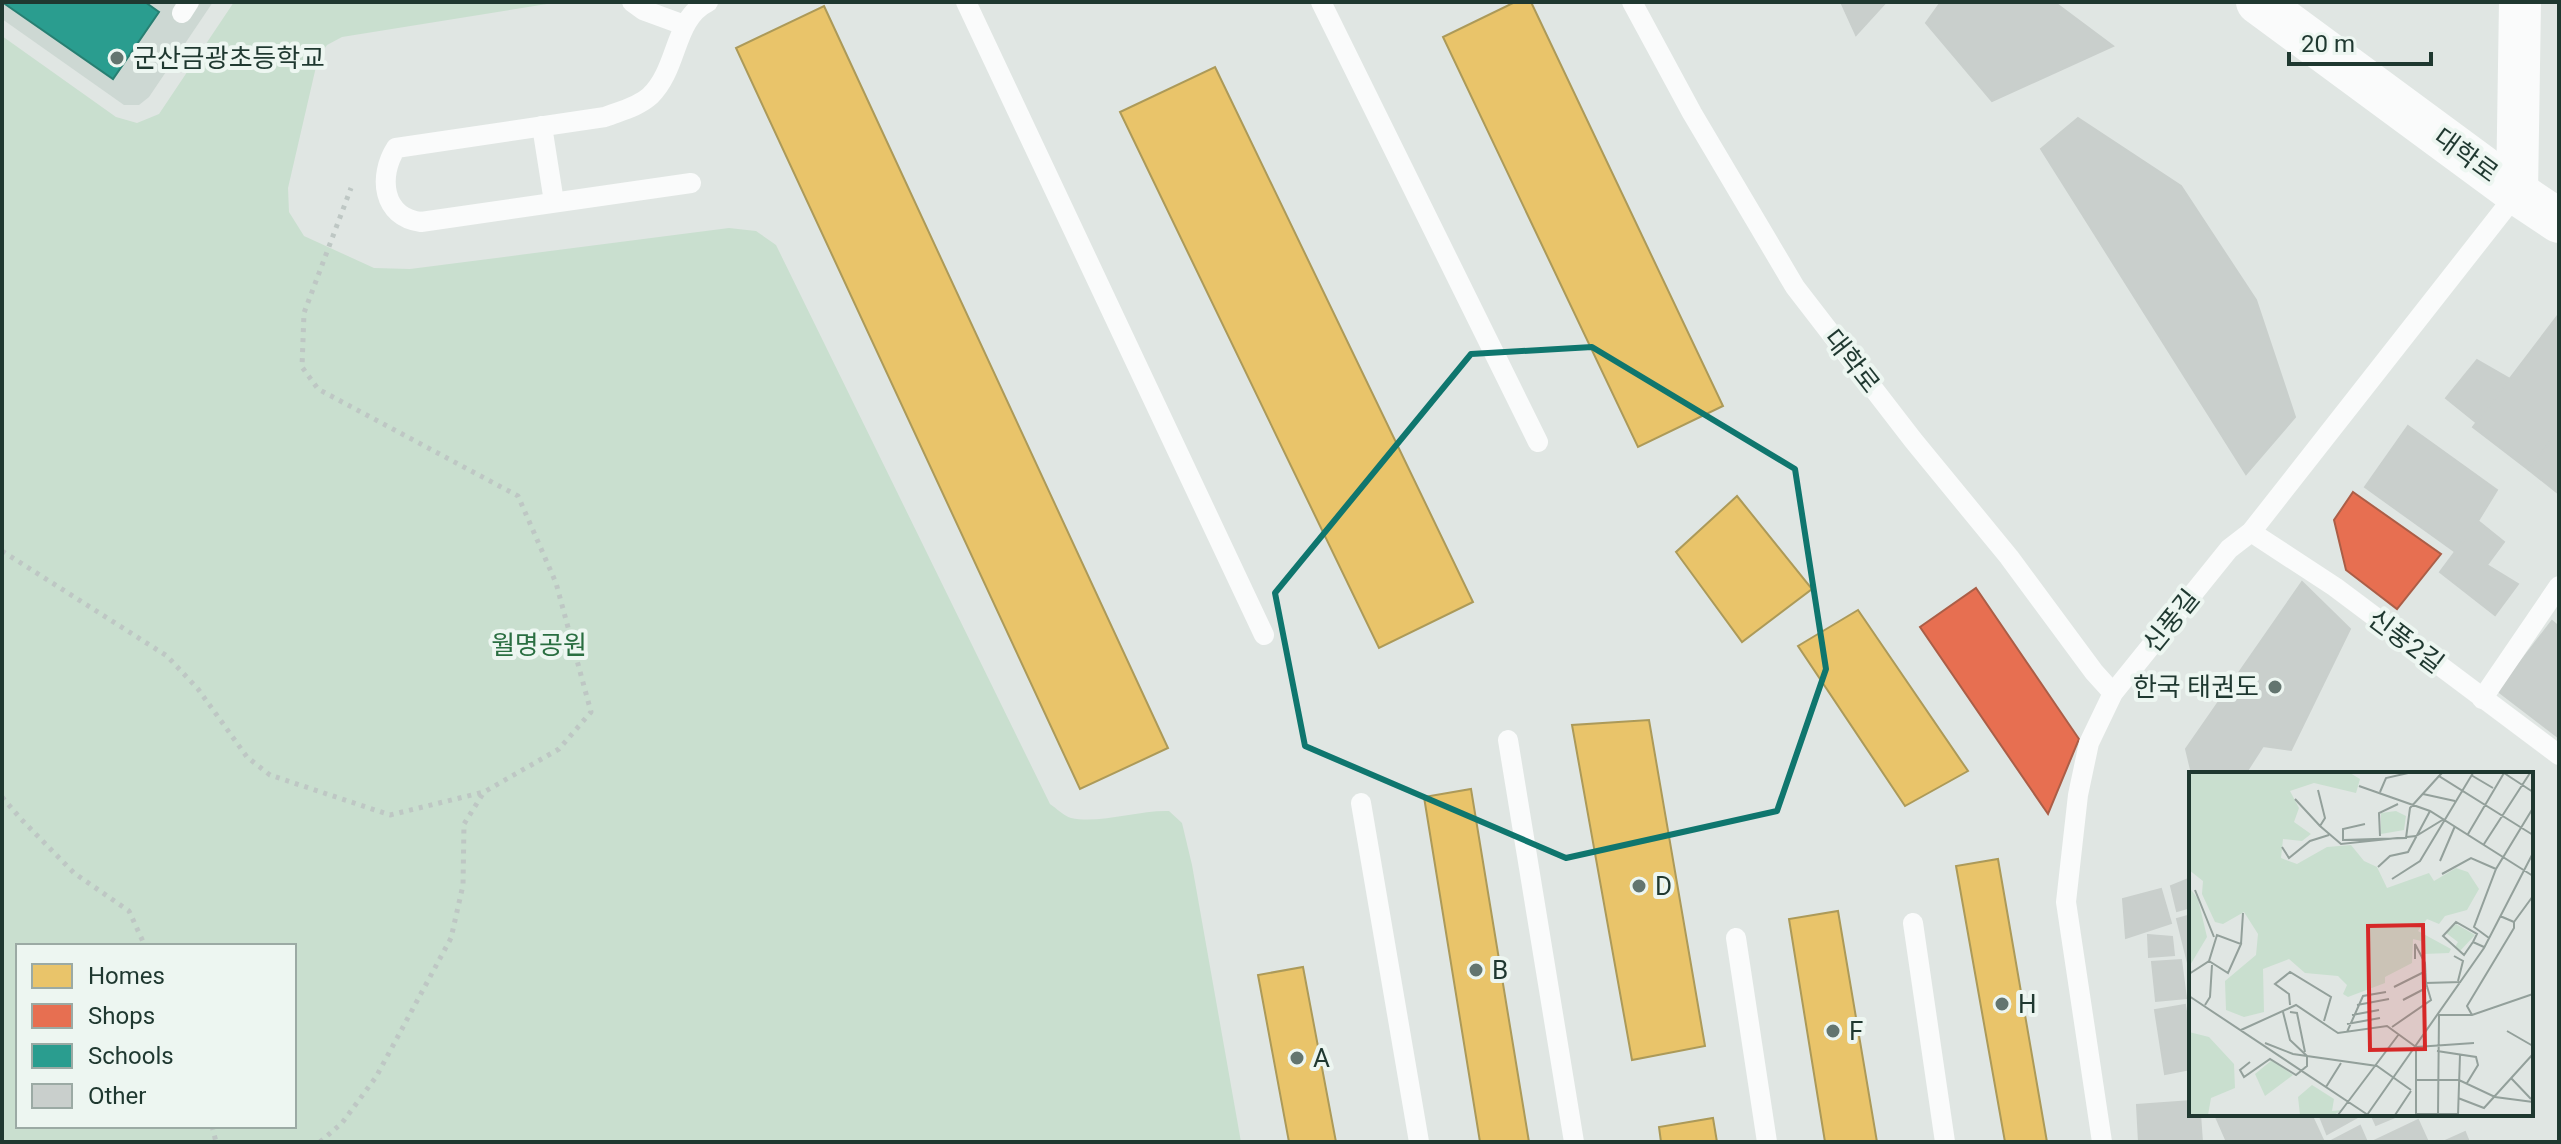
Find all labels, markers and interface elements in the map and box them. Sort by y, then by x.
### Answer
scale bar [2289,16,2431,66]
text: 20 m [2301,30,2355,58]
place label: 군산금광초등학교 [133,43,324,73]
marker: 군산금광초등학교 [108,49,126,67]
street label: 대학로 [2428,122,2504,188]
street label: 대학로 [1818,323,1886,399]
street label: 신풍길 [2137,584,2205,658]
street label: 신풍2길 [2362,603,2450,679]
park label: 월명공원 [491,630,587,660]
place label: 한국 태권도 [2133,672,2259,702]
marker: 한국 태권도 [2266,678,2284,696]
inset map [2189,772,2533,1116]
place label: D [1655,871,1672,901]
marker: D [1630,877,1648,895]
legend [16,944,296,1128]
place label: B [1492,955,1508,985]
marker: B [1467,961,1485,979]
text: Homes [88,962,165,990]
place label: H [2018,989,2037,1019]
marker: H [1993,995,2011,1013]
text: Shops [88,1002,155,1030]
place label: F [1849,1016,1863,1046]
marker: F [1824,1022,1842,1040]
text: Schools [88,1042,174,1070]
place label: A [1313,1043,1330,1073]
marker: A [1288,1049,1306,1067]
text: Other [88,1082,146,1110]

